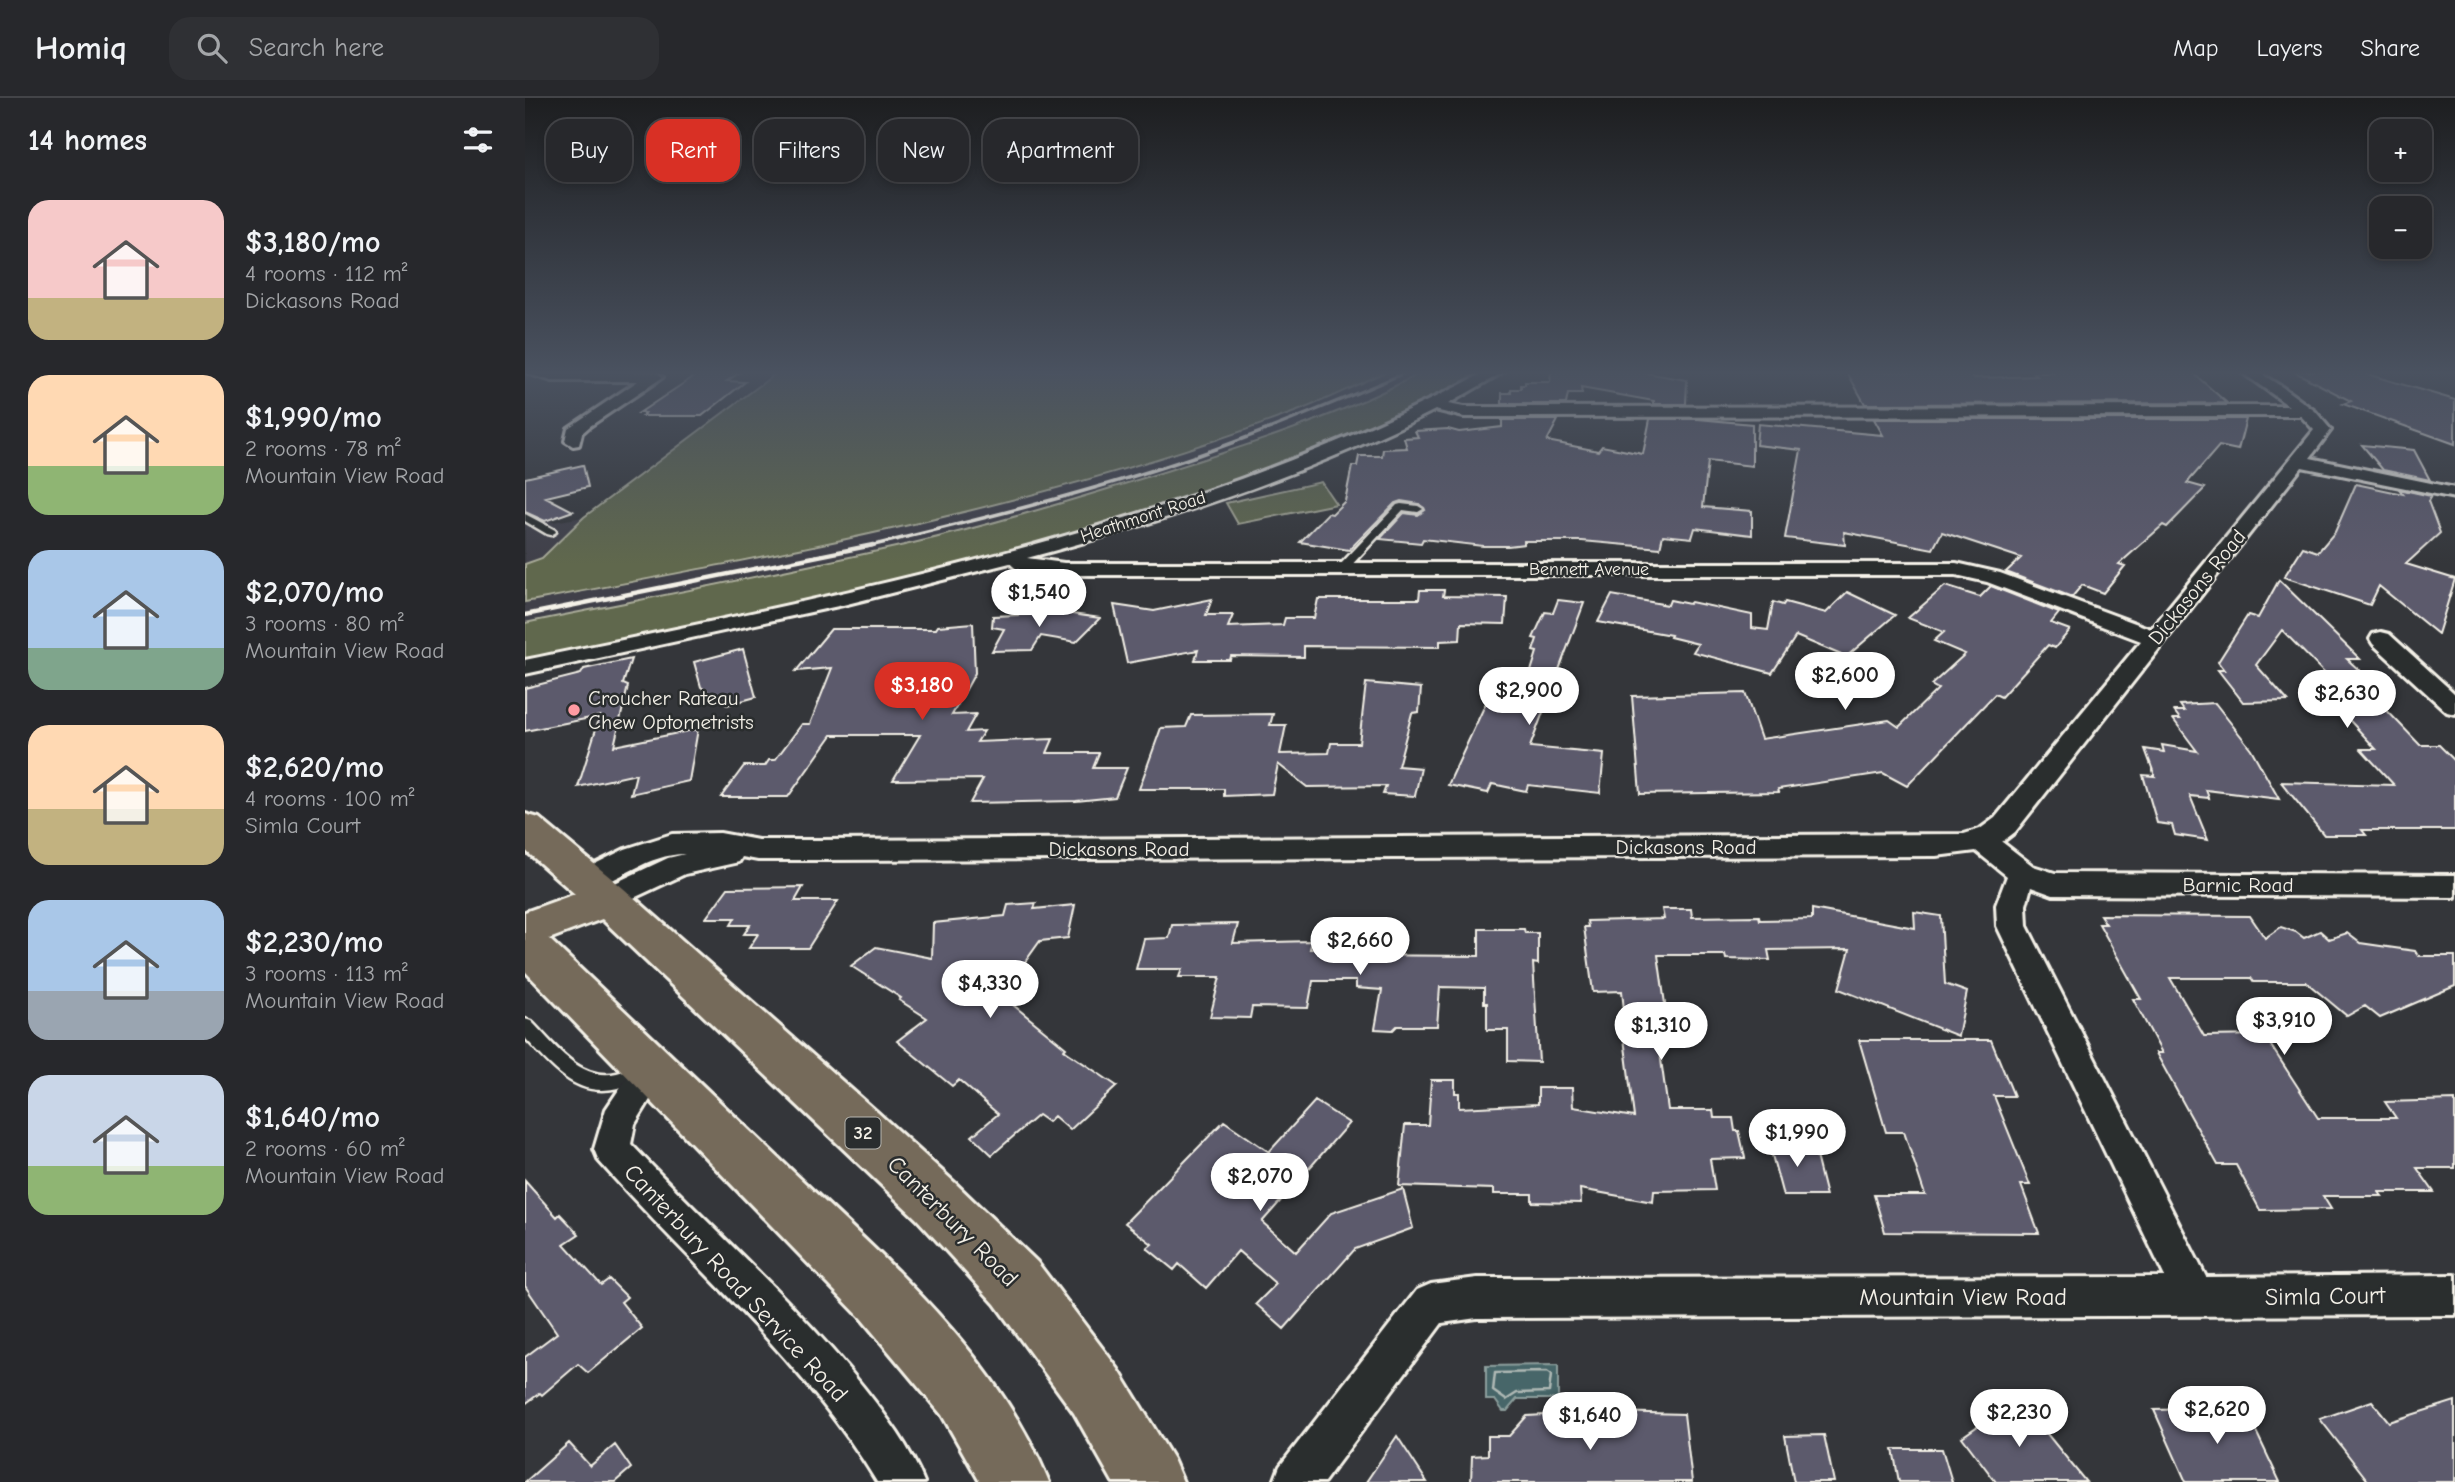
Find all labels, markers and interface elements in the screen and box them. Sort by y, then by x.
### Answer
search box [169,17,659,80]
text: Homiq [35,29,127,67]
icon: search [193,29,231,67]
text: Search here [249,33,384,63]
text: Map [2173,34,2219,62]
text: Layers [2257,34,2322,62]
text: Share [2360,34,2420,62]
chip: Buy [546,119,632,182]
chip: Rent [646,119,740,182]
chip: Filters [754,119,864,182]
chip: New [878,119,969,182]
chip: Apartment [983,119,1138,182]
map controls [2369,119,2432,259]
button: + [2369,119,2432,182]
icon: filters [459,121,497,159]
text: 14 homes [28,123,147,158]
button: − [2369,196,2432,259]
text: $3,180/mo [245,225,380,260]
icon: home [84,228,168,312]
text: 4 rooms · 112 m² [245,260,408,287]
text: Dickasons Road [245,287,400,314]
text: $1,990/mo [245,400,382,435]
icon: home [84,403,168,487]
text: 2 rooms · 78 m² [245,435,401,462]
text: Mountain View Road [245,462,444,489]
street label: Heathmont Road [1078,487,1208,547]
street label: Dickasons Road [2143,525,2251,649]
street label: Bennett Avenue [1529,559,1649,580]
pin: $1,540 [982,570,1096,629]
text: $2,070/mo [245,575,384,610]
icon: home [84,578,168,662]
text: $1,540 [1007,578,1071,605]
text: 3 rooms · 80 m² [245,610,404,637]
text: Mountain View Road [245,637,444,664]
pin: $2,600 [1788,652,1902,712]
text: $2,600 [1811,661,1879,688]
pin: $3,180 [865,662,979,722]
pin: $2,900 [1472,668,1586,727]
pin: $2,630 [2290,670,2404,730]
text: $3,180 [890,671,954,698]
text: $2,900 [1495,676,1563,703]
text: $2,630 [2314,679,2380,706]
place label: Croucher Rateau Chew Optometrists [588,686,754,734]
marker: Croucher Rateau Chew Optometrists [566,702,582,718]
text: $2,620/mo [245,750,384,785]
icon: home [84,753,168,837]
text: 4 rooms · 100 m² [245,785,414,812]
text: Simla Court [245,812,360,839]
street label: Dickasons Road [1615,835,1757,859]
street label: Dickasons Road [1048,837,1190,861]
street label: Barnic Road [2182,873,2294,897]
pin: $2,660 [1303,918,1417,977]
text: $2,230/mo [245,925,383,960]
text: $2,660 [1327,926,1393,953]
icon: home [84,928,168,1012]
text: 3 rooms · 113 m² [245,960,408,987]
pin: $4,330 [933,960,1047,1020]
text: $4,330 [958,969,1022,996]
text: Mountain View Road [245,987,444,1014]
pin: $3,910 [2227,998,2341,1057]
pin: $1,310 [1604,1002,1718,1062]
text: $3,910 [2252,1006,2316,1033]
text: $1,310 [1631,1011,1691,1038]
text: $1,640/mo [245,1100,380,1135]
icon: home [84,1103,168,1187]
pin: $1,990 [1740,1110,1854,1169]
road number: 32 [845,1118,881,1148]
text: $1,990 [1765,1118,1829,1145]
text: 2 rooms · 60 m² [245,1135,405,1162]
street label: Canterbury Road [882,1150,1024,1292]
pin: $2,070 [1203,1154,1317,1213]
street label: Canterbury Road Service Road [618,1158,854,1408]
text: Mountain View Road [245,1162,444,1189]
text: $2,070 [1227,1162,1293,1189]
street label: Simla Court [2265,1281,2387,1311]
street label: Mountain View Road [1859,1283,2067,1311]
pin: $2,620 [2160,1386,2274,1446]
pin: $2,230 [1962,1390,2076,1449]
pin: $1,640 [1533,1392,1647,1452]
text: $2,620 [2184,1395,2250,1422]
text: $2,230 [1986,1398,2052,1425]
text: $1,640 [1558,1401,1622,1428]

